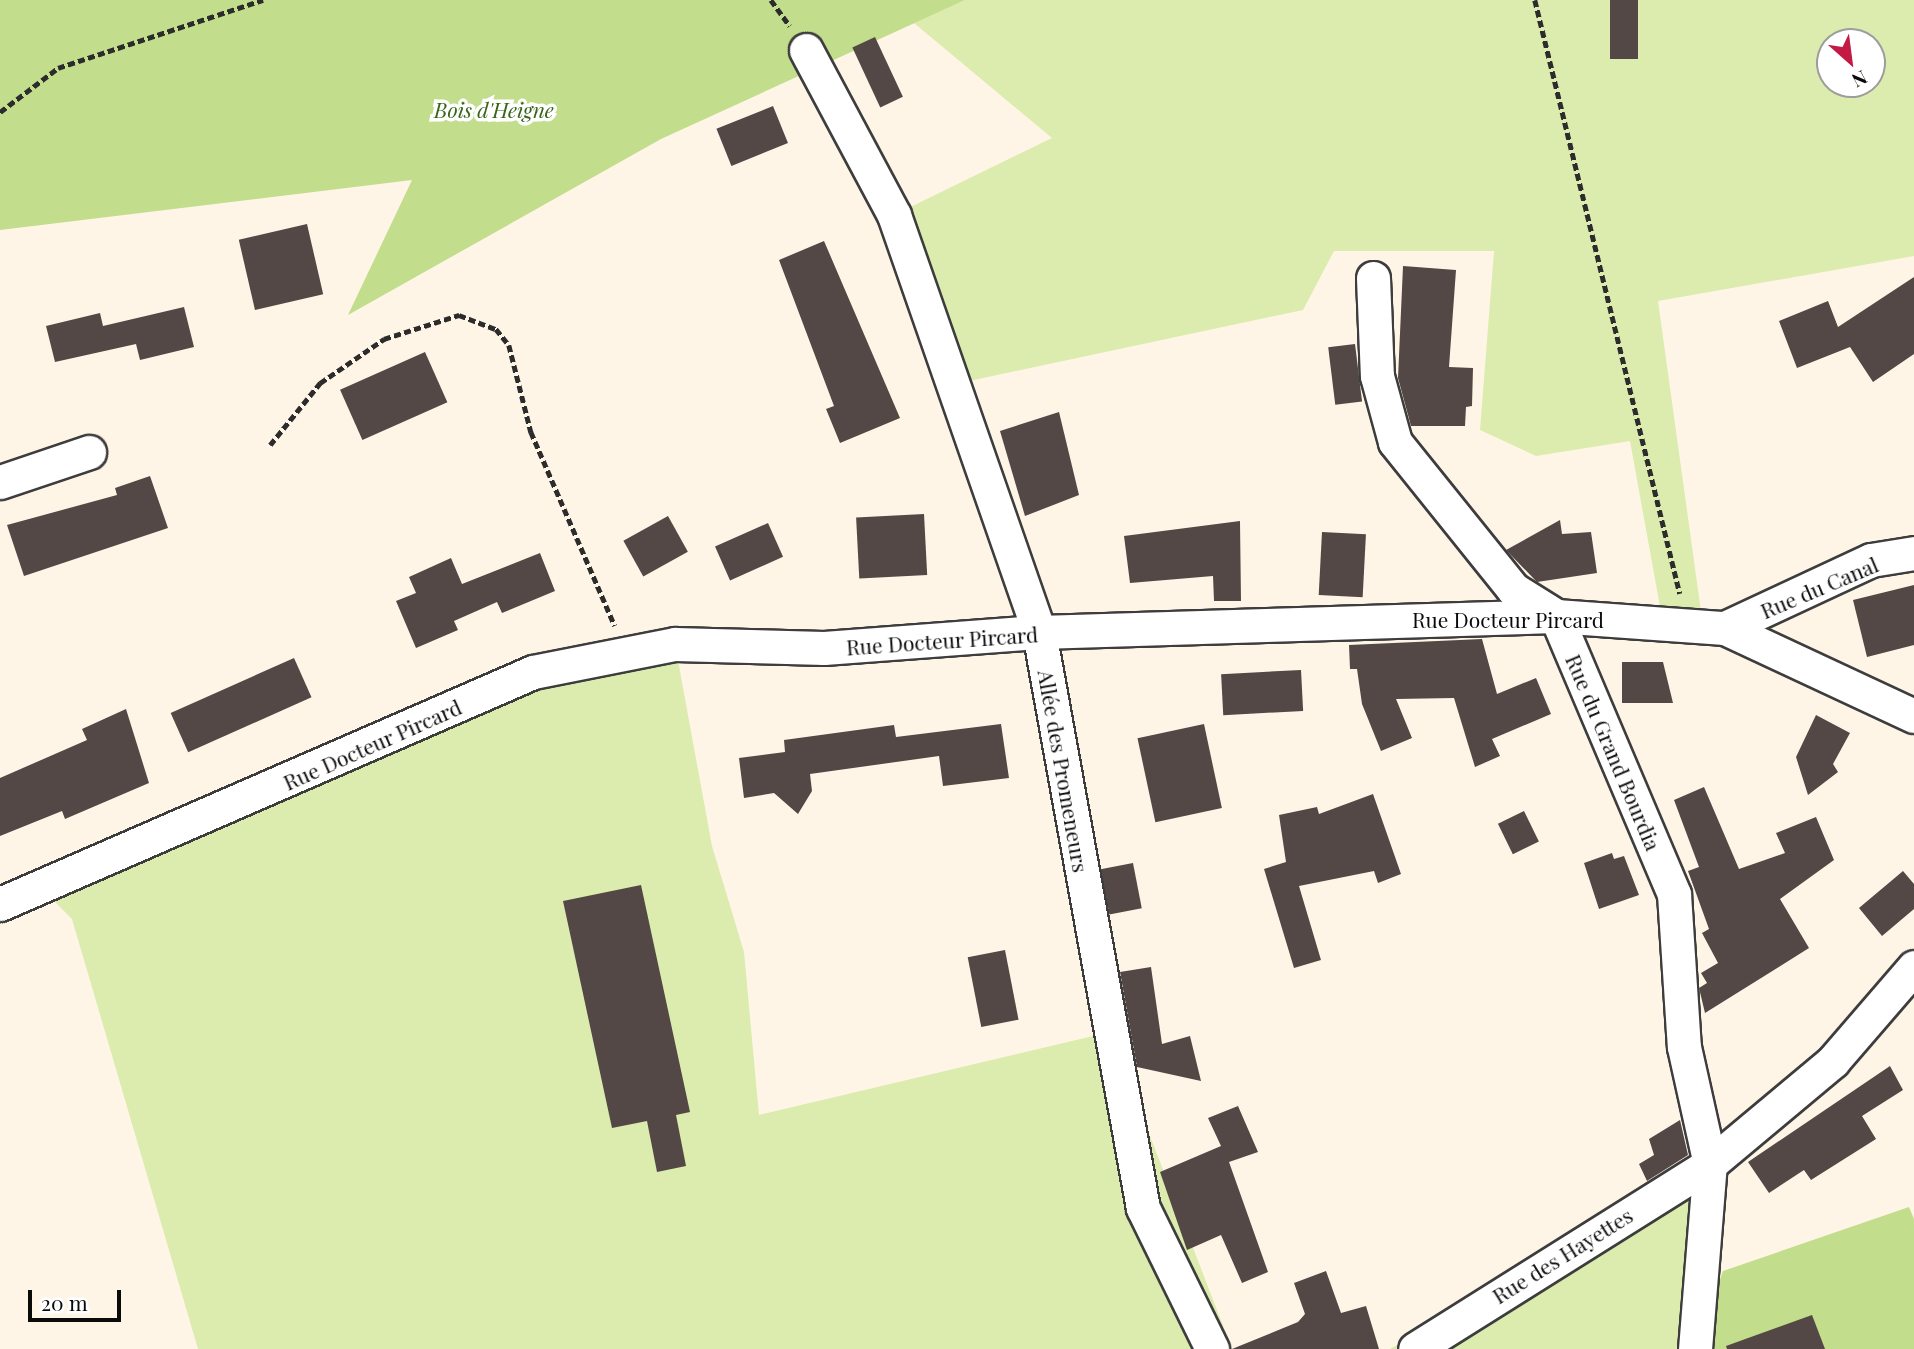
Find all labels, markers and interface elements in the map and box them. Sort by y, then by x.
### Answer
north arrow [1816,28,1886,98]
text: N [1848,65,1872,94]
park label: Bois d'Heigne [434,96,554,122]
street label: Rue du Canal [1756,551,1882,623]
street label: Rue Docteur Pircard [1412,606,1604,632]
street label: Rue Docteur Pircard [845,621,1039,659]
street label: Rue du Grand Bourdia [1561,650,1667,854]
street label: Allée des Promeneurs [1034,668,1094,874]
street label: Rue Docteur Pircard [279,693,465,795]
street label: Rue des Hayettes [1487,1202,1637,1308]
scale bar [32,1276,124,1320]
text: 20 m [41,1288,88,1316]

